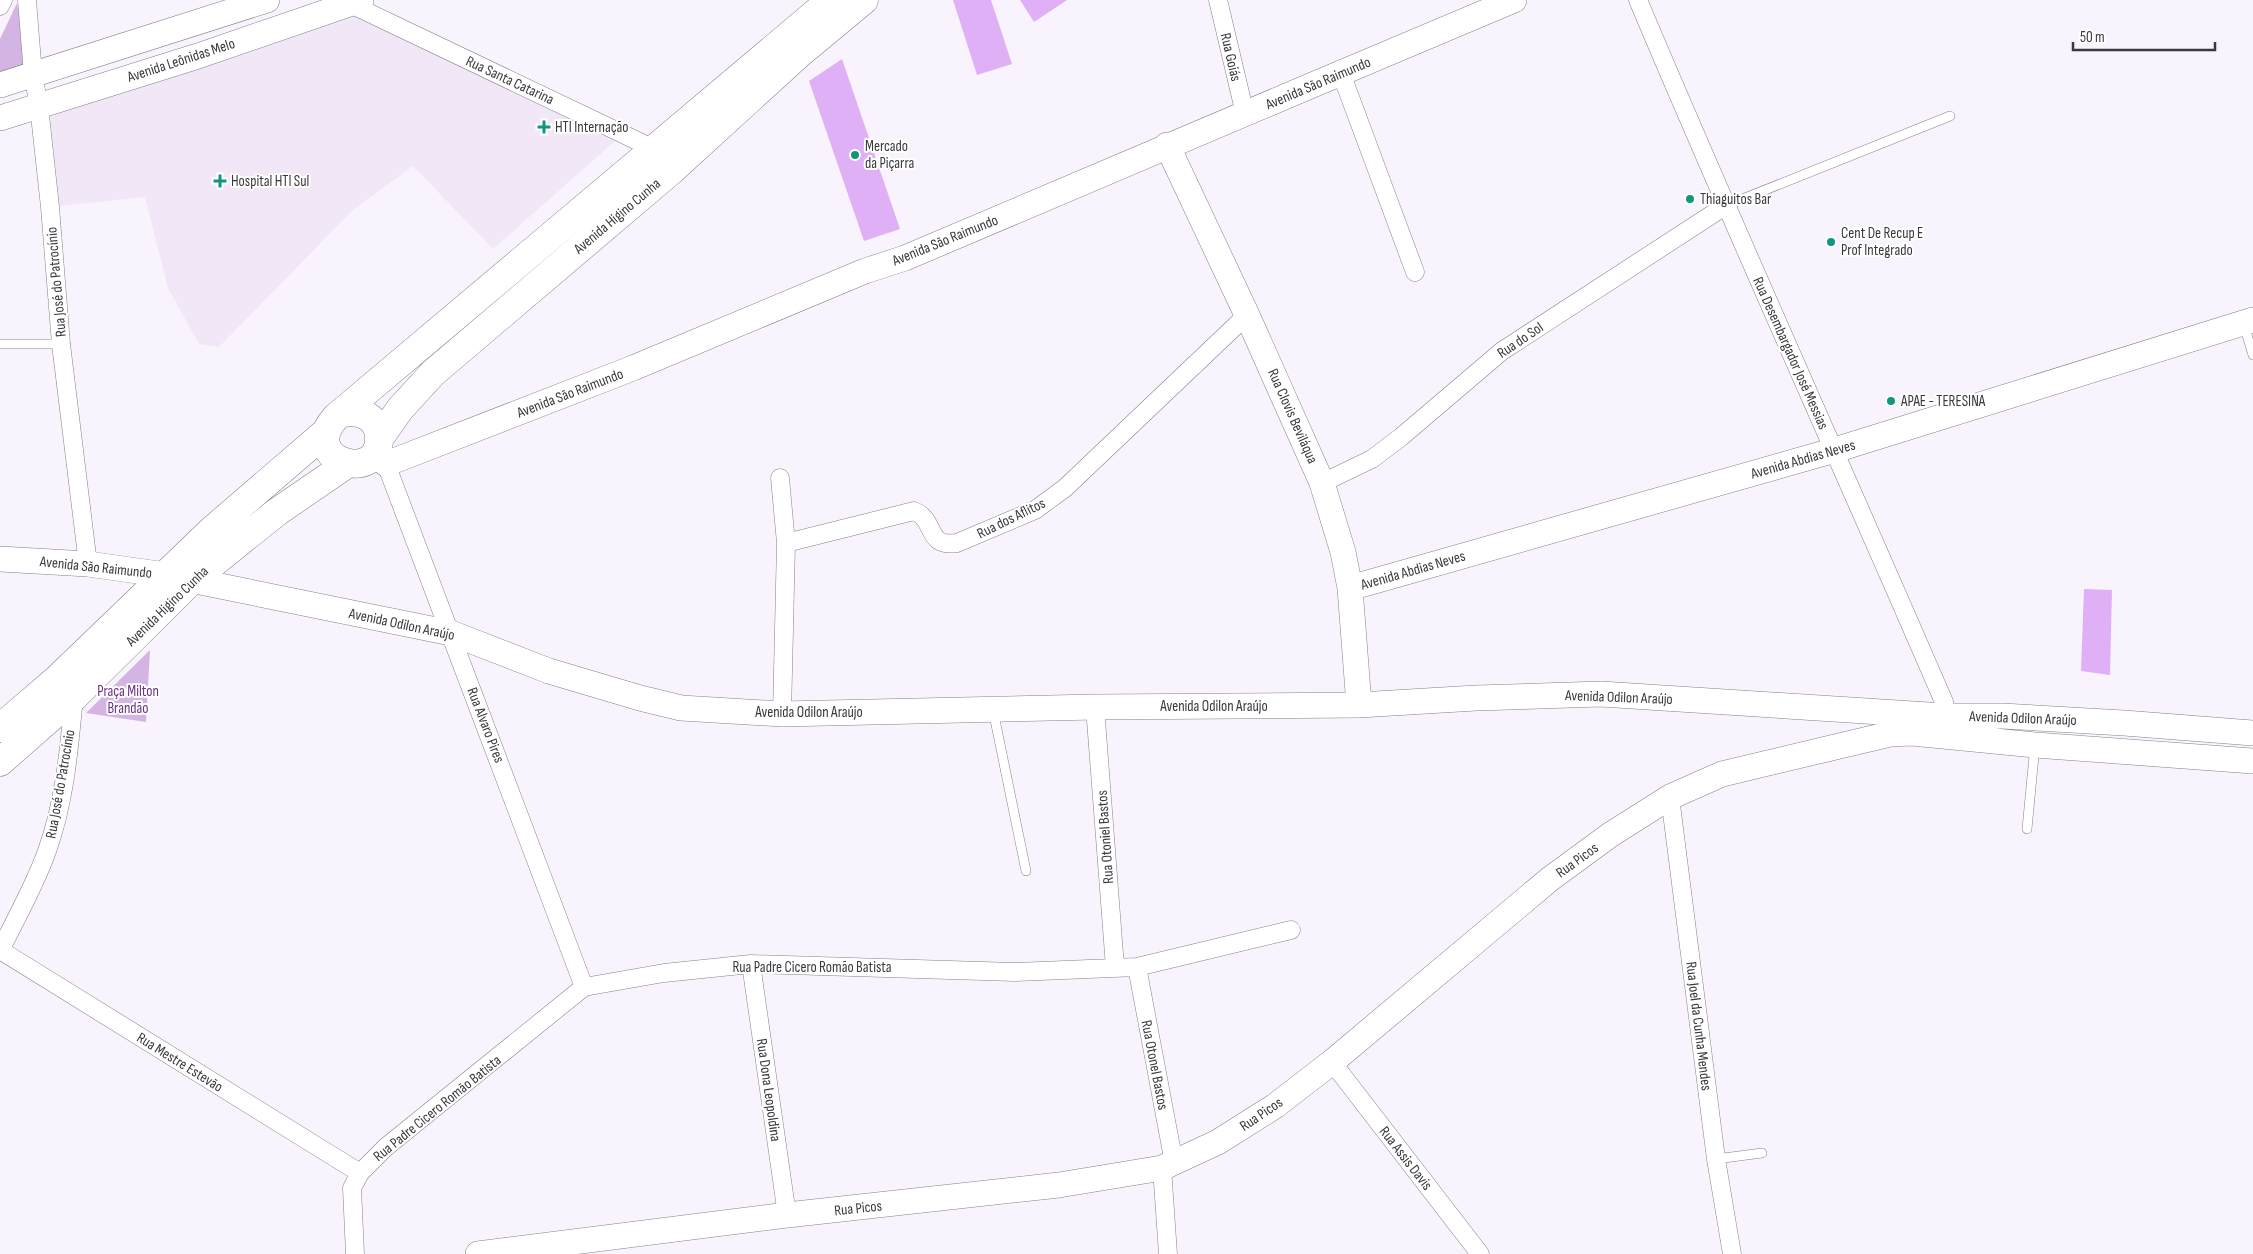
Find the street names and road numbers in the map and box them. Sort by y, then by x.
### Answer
street label: Rua Goiás [1216,31,1245,83]
street label: Avenida Leônidas Melo [124,34,237,87]
street label: Rua Santa Catarina [463,52,557,109]
street label: Avenida São Raimundo [1262,53,1374,115]
street label: Avenida Higino Cunha [569,174,665,259]
street label: Avenida São Raimundo [889,211,1001,271]
street label: Rua José do Patrocínio [42,226,71,338]
street label: Rua Desembargador José Messias [1748,274,1833,432]
street label: Rua do Sol [1494,318,1547,363]
street label: Avenida São Raimundo [513,364,626,423]
street label: Rua Clovis Beviláqua [1263,366,1322,467]
street label: Avenida Abdias Neves [1748,436,1858,484]
street label: Rua dos Aflitos [974,494,1049,543]
street label: Avenida Abdias Neves [1358,547,1468,595]
street label: Avenida São Raimundo [38,552,153,583]
street label: Avenida Higino Cunha [121,562,213,651]
street label: Avenida Odilon Araújo [346,604,456,645]
street label: Rua Alvaro Pires [462,685,509,766]
street label: Avenida Odilon Araújo [1564,686,1673,709]
street label: Avenida Odilon Araújo [1159,697,1268,716]
street label: Avenida Odilon Araújo [754,703,863,722]
street label: Avenida Odilon Araújo [1968,707,2077,730]
street label: Rua José do Patrocínio [42,728,79,840]
street label: Rua Otoniel Bastos [1093,790,1118,884]
street label: Rua Picos [1552,839,1602,882]
street label: Rua Padre Cicero Romão Batista [732,958,892,977]
street label: Rua Joel da Cunha Mendes [1681,960,1716,1092]
street label: Rua Otonel Bastos [1137,1019,1173,1112]
street label: Rua Mestre Estevão [133,1028,226,1097]
street label: Rua Dona Leopoldina [752,1037,785,1143]
street label: Rua Padre Cicero Romão Batista [369,1051,505,1166]
street label: Rua Picos [1236,1093,1287,1136]
street label: Rua Assis Davis [1375,1123,1436,1194]
street label: Rua Picos [833,1197,883,1220]

